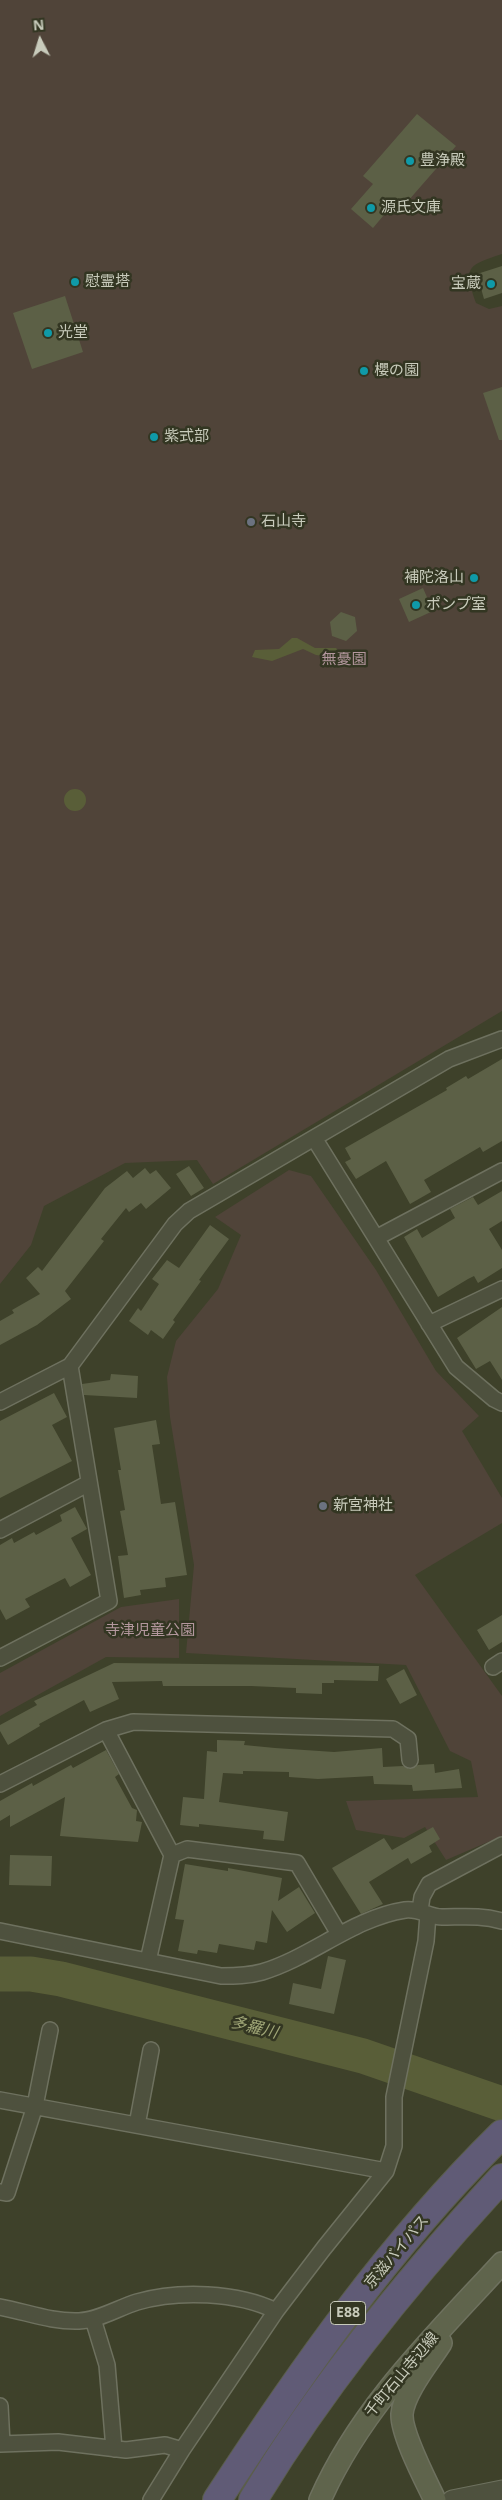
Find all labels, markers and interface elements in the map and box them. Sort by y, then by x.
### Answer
north arrow [15,15,65,65]
text: N [32,15,45,35]
place label: 豊浄殿 [420,152,465,170]
marker: 豊浄殿 [404,155,416,167]
place label: 源氏文庫 [381,199,441,217]
marker: 源氏文庫 [365,202,377,214]
place label: 慰霊塔 [85,273,130,291]
place label: 宝蔵 [451,275,481,293]
marker: 慰霊塔 [69,276,81,288]
marker: 宝蔵 [485,278,497,290]
place label: 光堂 [58,324,88,342]
marker: 光堂 [42,327,54,339]
place label: 櫻の園 [374,362,419,380]
marker: 櫻の園 [358,365,370,377]
place label: 紫式部 [164,428,209,446]
marker: 紫式部 [148,431,160,443]
place label: 石山寺 [261,513,306,531]
marker: 石山寺 [245,516,257,528]
place label: 補陀洛山 [404,569,464,587]
marker: 補陀洛山 [468,572,480,584]
place label: ポンプ室 [426,596,486,614]
marker: ポンプ室 [410,599,422,611]
park label: 無憂園 [322,651,366,669]
place label: 新宮神社 [333,1497,393,1515]
marker: 新宮神社 [317,1500,329,1512]
park label: 寺津児童公園 [105,1622,195,1640]
water label: 多羅川 [228,2013,280,2043]
street label: 京滋バイパス [361,2212,433,2292]
road number: E88 [330,2302,366,2324]
street label: 千町石山寺辺線 [361,2329,443,2421]

